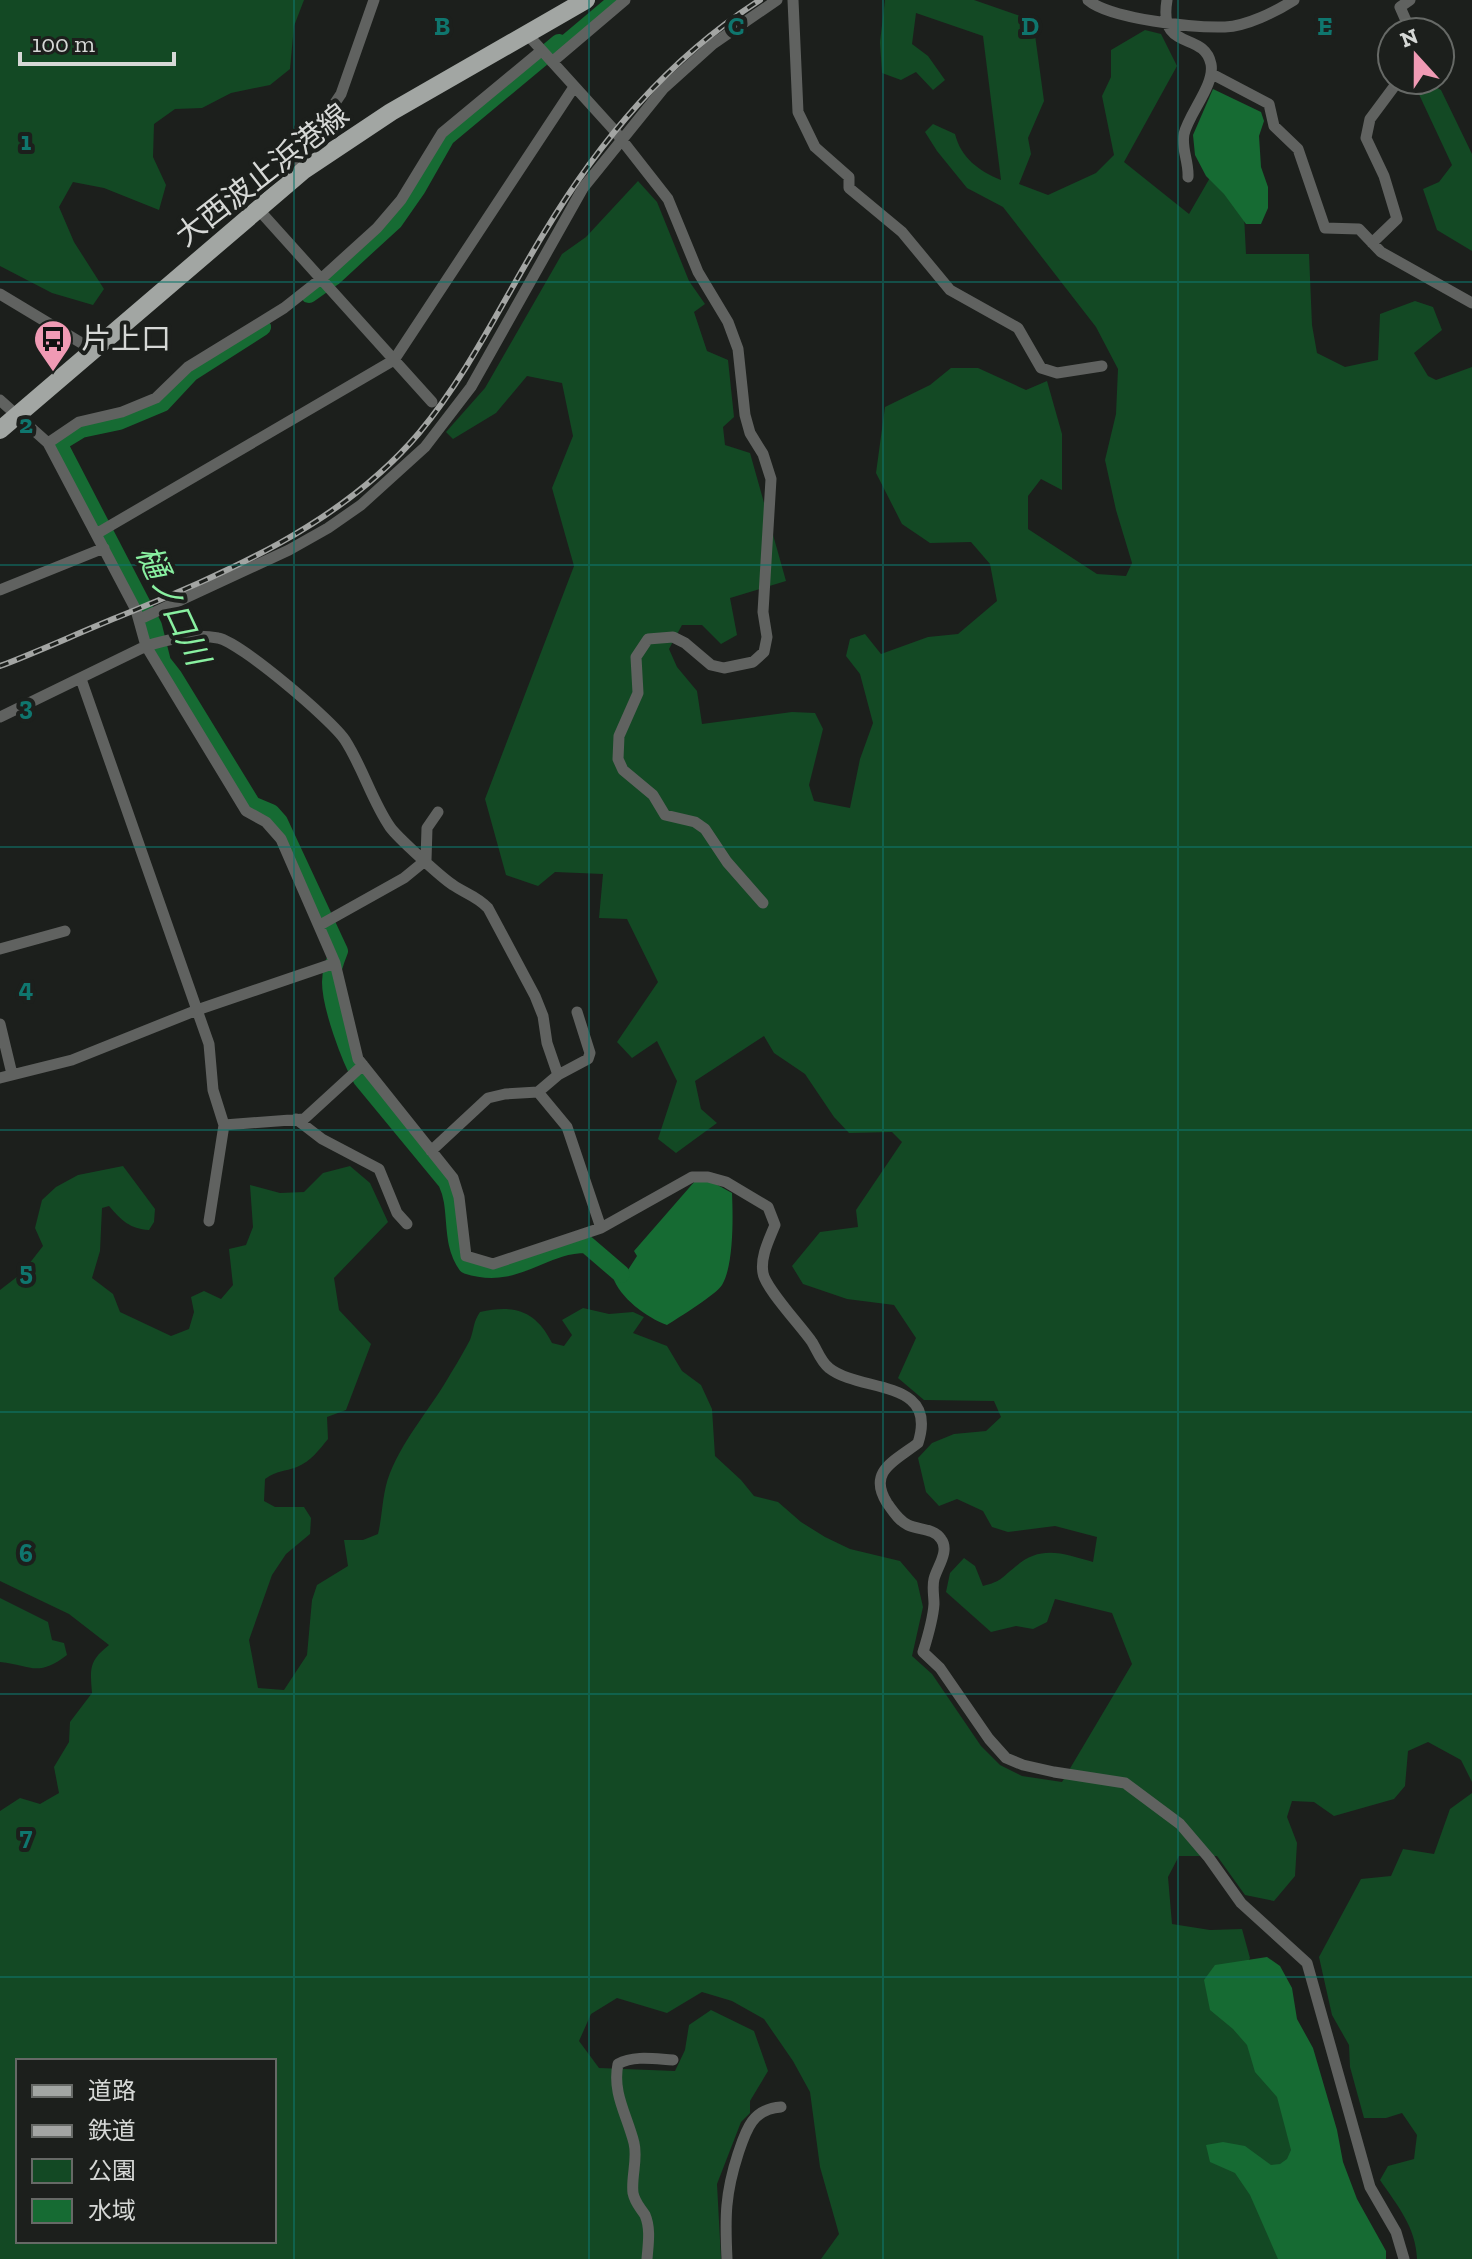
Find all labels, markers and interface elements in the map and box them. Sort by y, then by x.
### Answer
text: B [434,10,450,42]
text: C [728,10,744,42]
text: D [1021,10,1039,42]
text: E [1317,10,1333,42]
scale bar [20,16,174,66]
north arrow [1376,16,1456,96]
text: N [1396,22,1422,53]
text: 100 m [32,29,95,58]
street label: 大西波止浜港線 [168,96,356,254]
text: 1 [21,125,32,157]
bus stop icon: 片上口 [32,318,74,373]
place label: 片上口 [81,321,171,357]
text: 2 [19,408,33,440]
water label: 樋ノ口川 [129,539,219,674]
text: 3 [19,690,33,722]
text: 4 [19,972,34,1004]
text: 5 [19,1255,33,1287]
text: 6 [19,1537,33,1569]
text: 7 [20,1820,33,1852]
legend [16,2059,276,2243]
text: 道路 [88,2076,136,2105]
text: 鉄道 [88,2116,136,2145]
text: 公園 [88,2156,136,2185]
text: 水域 [88,2196,136,2225]

